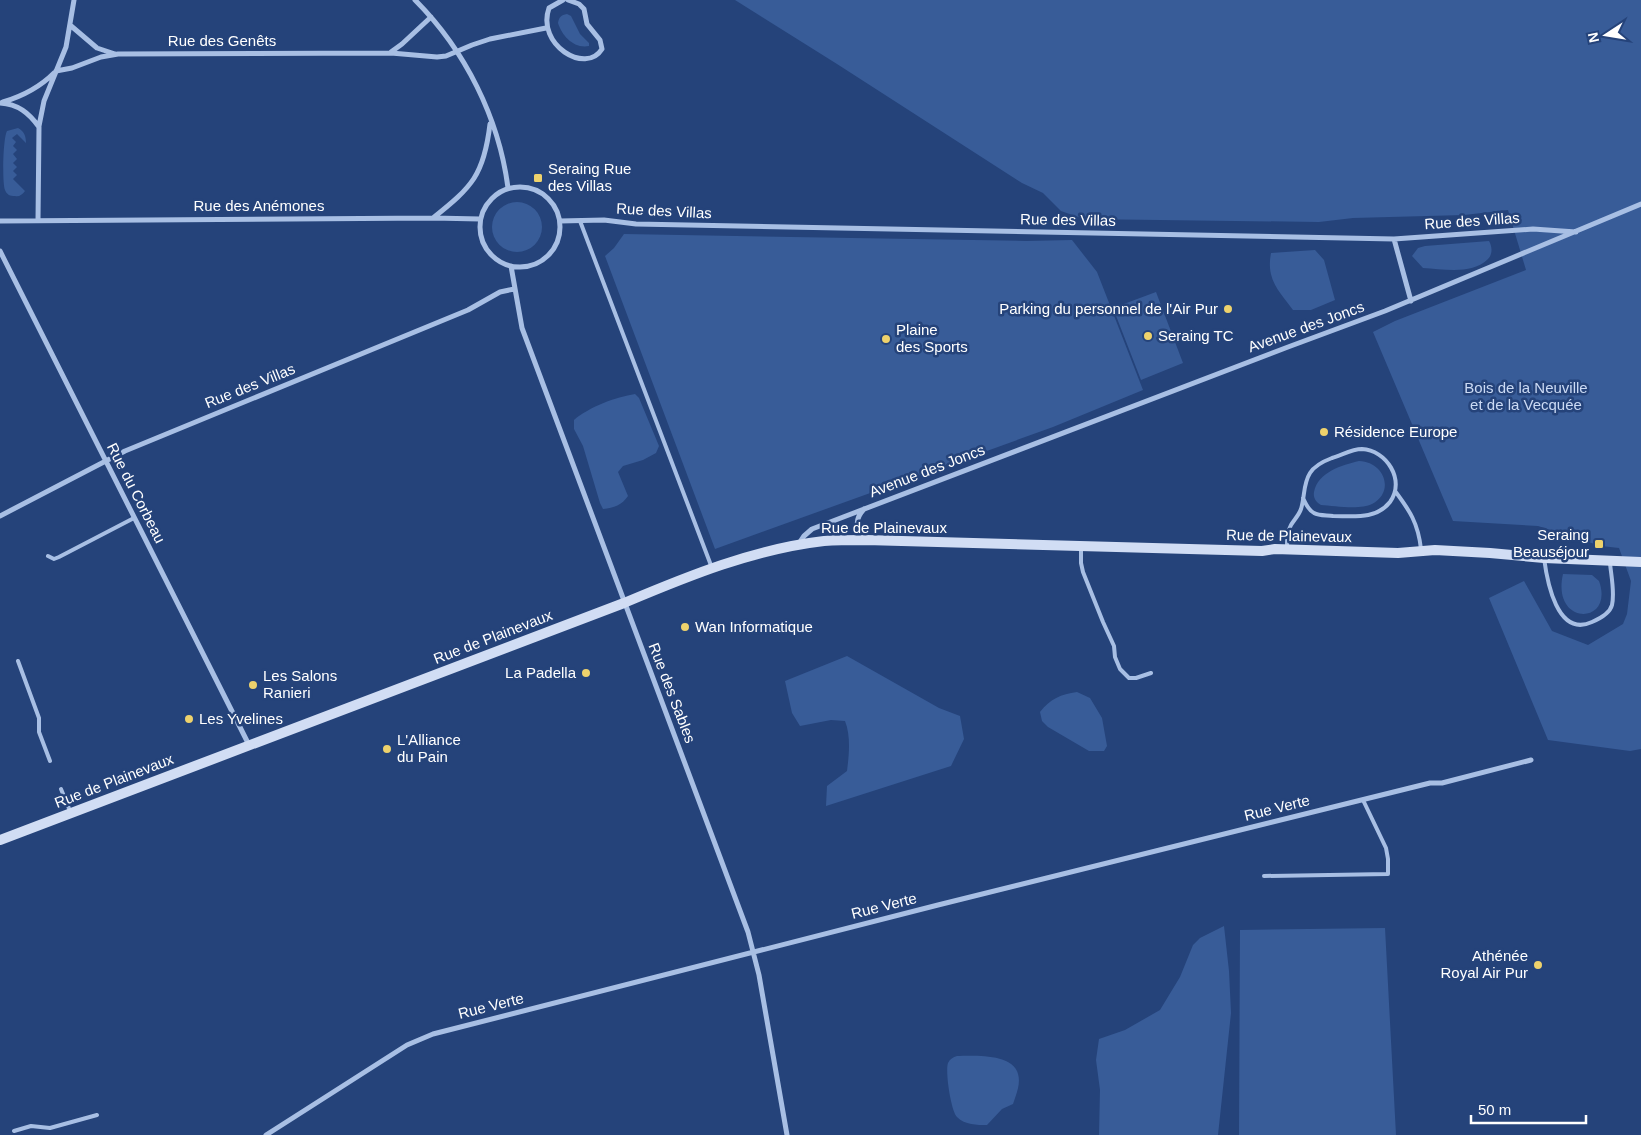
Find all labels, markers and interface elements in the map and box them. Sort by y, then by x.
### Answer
north arrow [1581,10,1631,60]
text: N [1584,31,1602,44]
street label: Rue des Genêts [168,32,276,49]
place label: Seraing Rue des Villas [548,160,631,194]
marker: Seraing Rue des Villas [532,172,544,184]
street label: Rue des Anémones [194,197,324,214]
street label: Rue des Villas [616,200,712,221]
street label: Rue des Villas [1424,209,1520,232]
street label: Rue des Villas [1020,210,1116,229]
street label: Avenue des Joncs [1245,298,1366,355]
place label: Parking du personnel de l'Air Pur [999,300,1218,317]
marker: Parking du personnel de l'Air Pur [1222,303,1234,315]
place label: Plaine des Sports [896,321,968,355]
place label: Seraing TC [1158,327,1234,344]
marker: Seraing TC [1142,330,1154,342]
marker: Plaine des Sports [880,333,892,345]
street label: Rue des Villas [202,360,297,411]
park label: Bois de la Neuville et de la Vecquée [1464,379,1588,413]
place label: Résidence Europe [1334,423,1457,440]
marker: Résidence Europe [1318,426,1330,438]
street label: Rue du Corbeau [104,440,169,546]
street label: Avenue des Joncs [867,441,987,500]
street label: Rue de Plainevaux [821,519,947,536]
street label: Rue de Plainevaux [1226,526,1353,545]
place label: Seraing Beauséjour [1513,526,1589,560]
marker: Seraing Beauséjour [1593,538,1605,550]
street label: Rue de Plainevaux [431,606,555,667]
place label: Wan Informatique [695,618,813,635]
marker: Wan Informatique [679,621,691,633]
street label: Rue des Sables [646,640,699,745]
place label: La Padella [505,664,577,681]
place label: Les Salons Ranieri [263,667,337,701]
marker: La Padella [580,667,592,679]
marker: Les Salons Ranieri [247,679,259,691]
place label: Les Yvelines [199,710,283,727]
marker: Les Yvelines [183,713,195,725]
place label: L'Alliance du Pain [397,731,461,765]
marker: L'Alliance du Pain [381,743,393,755]
street label: Rue de Plainevaux [52,750,176,811]
street label: Rue Verte [1242,791,1311,824]
street label: Rue Verte [849,889,918,922]
place label: Athénée Royal Air Pur [1440,947,1528,981]
marker: Athénée Royal Air Pur [1532,959,1544,971]
street label: Rue Verte [456,989,525,1022]
scale bar [1471,1092,1586,1124]
text: 50 m [1478,1101,1511,1118]

